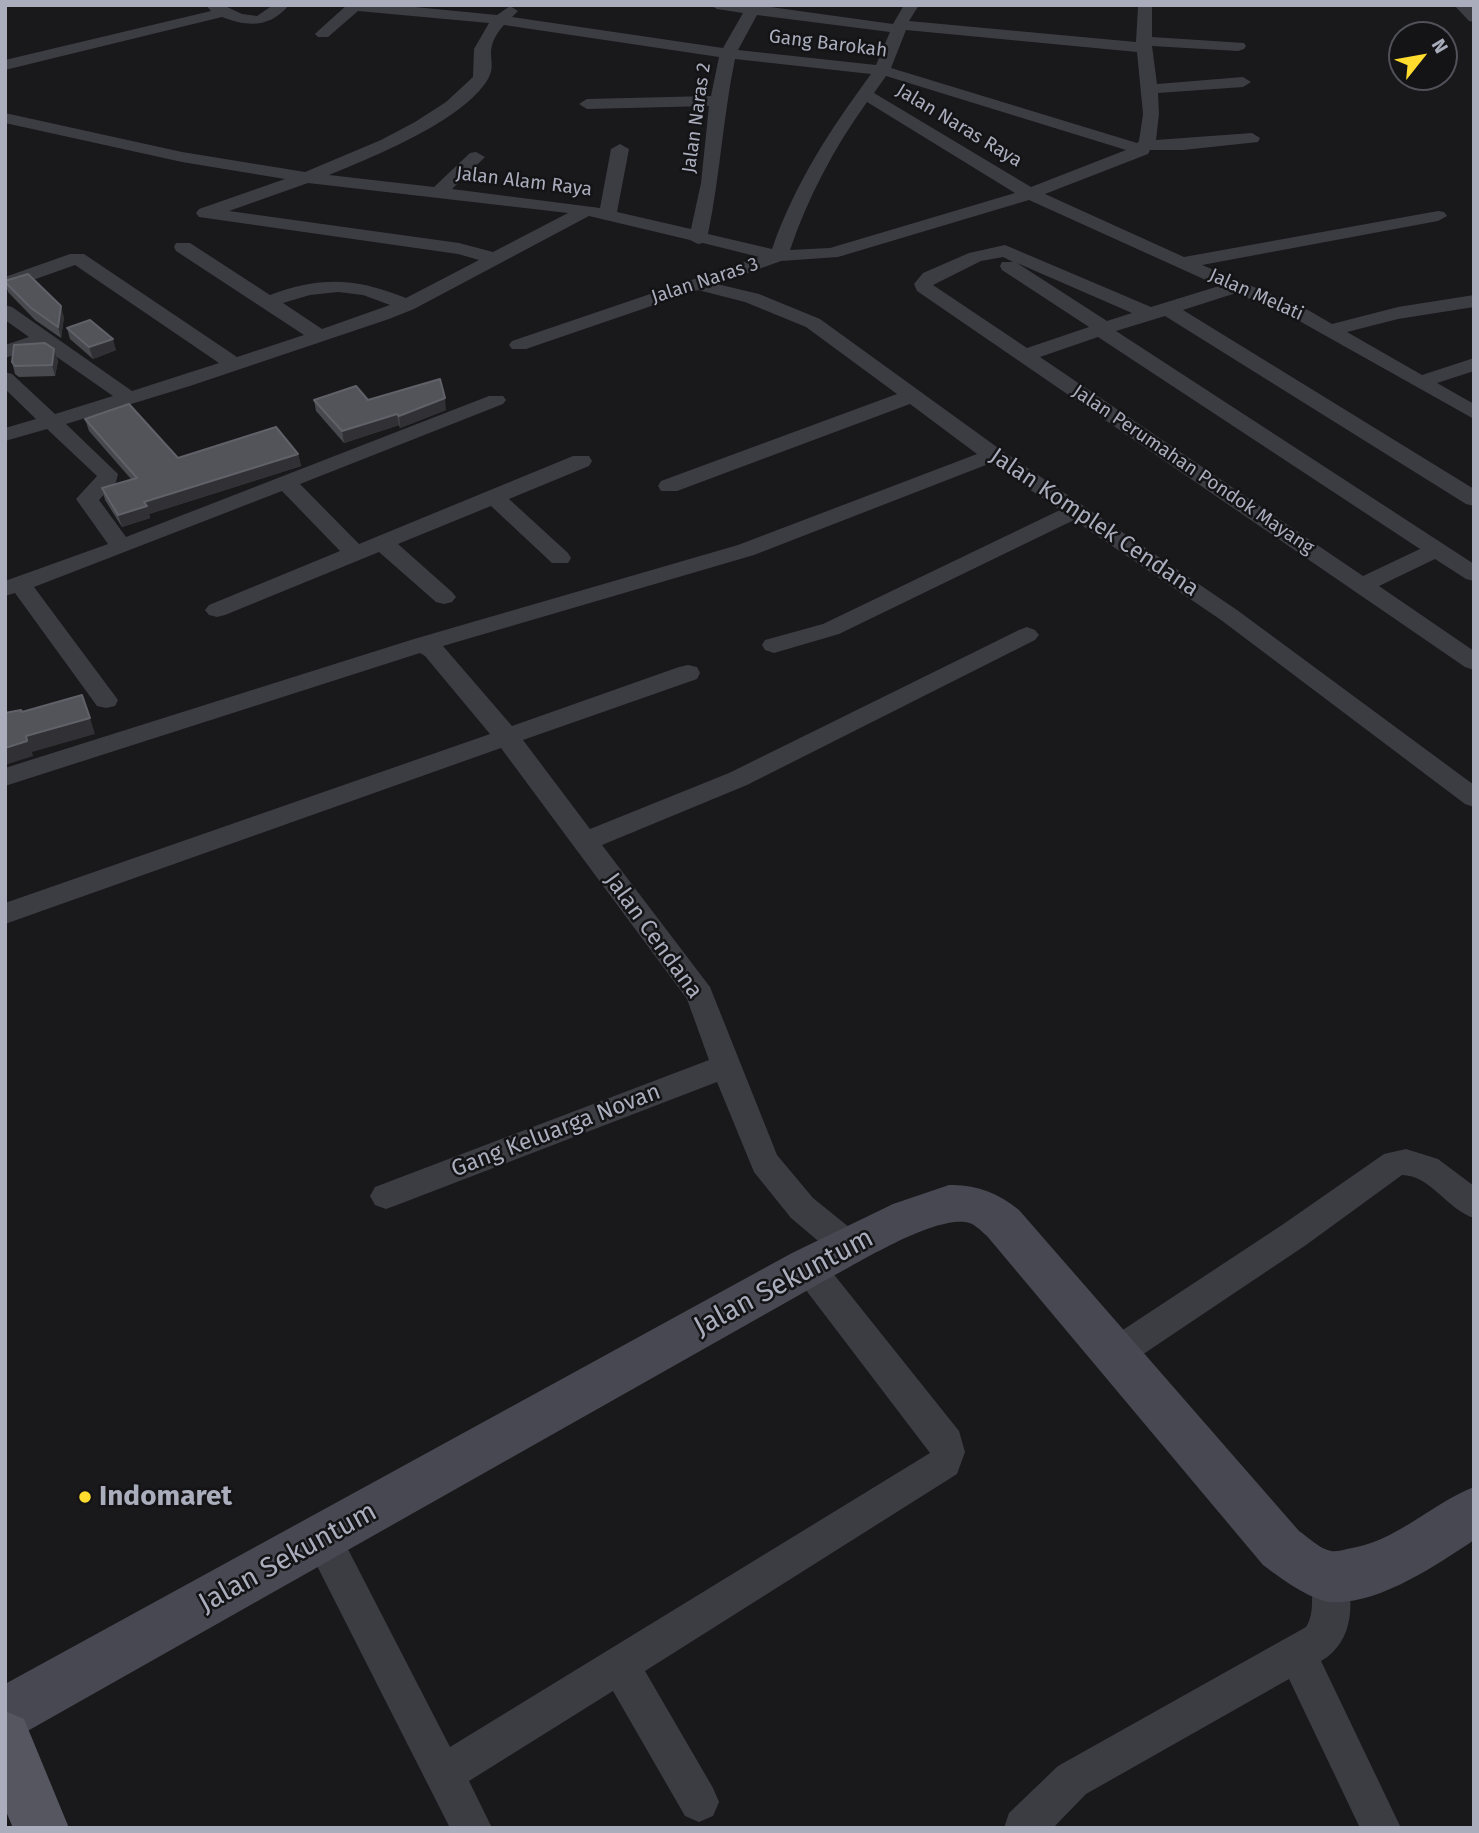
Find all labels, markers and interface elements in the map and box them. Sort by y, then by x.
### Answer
north arrow [1388,21,1458,91]
street label: Gang Barokah [768,25,888,63]
text: N [1427,35,1453,57]
street label: Jalan Naras 2 [678,61,716,175]
street label: Jalan Naras Raya [892,79,1026,173]
street label: Jalan Alam Raya [455,162,593,202]
street label: Jalan Naras 3 [648,253,762,309]
street label: Jalan Melati [1205,264,1307,326]
street label: Jalan Perumahan Pondok Mayang [1068,380,1318,560]
street label: Jalan Komplek Cendana [984,443,1204,603]
street label: Jalan Cendana [598,868,708,1004]
street label: Gang Keluarga Novan [448,1078,664,1184]
street label: Jalan Sekuntum [689,1222,879,1344]
place label: Indomaret [99,1480,232,1514]
marker: Indomaret [77,1489,93,1505]
street label: Jalan Sekuntum [193,1495,383,1621]

